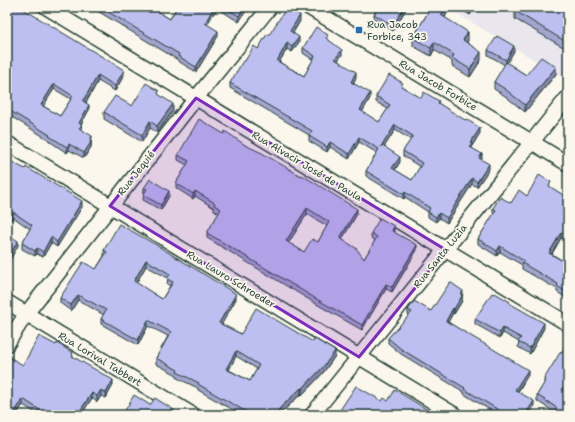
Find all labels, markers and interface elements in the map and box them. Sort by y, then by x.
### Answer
place label: Rua Jacob Forbice, 343 [367,18,427,43]
marker: Rua Jacob Forbice, 343 [354,25,364,35]
street label: Rua Jacob Forbice [397,57,480,114]
street label: Rua Alvacir José de Paula [249,128,365,205]
street label: Rua Jequié [114,148,158,198]
street label: Rua Santa Luzia [410,221,470,291]
street label: Rua Lauro Schroeder [184,247,278,311]
street label: Rua Lorival Tabbert [56,329,144,389]

